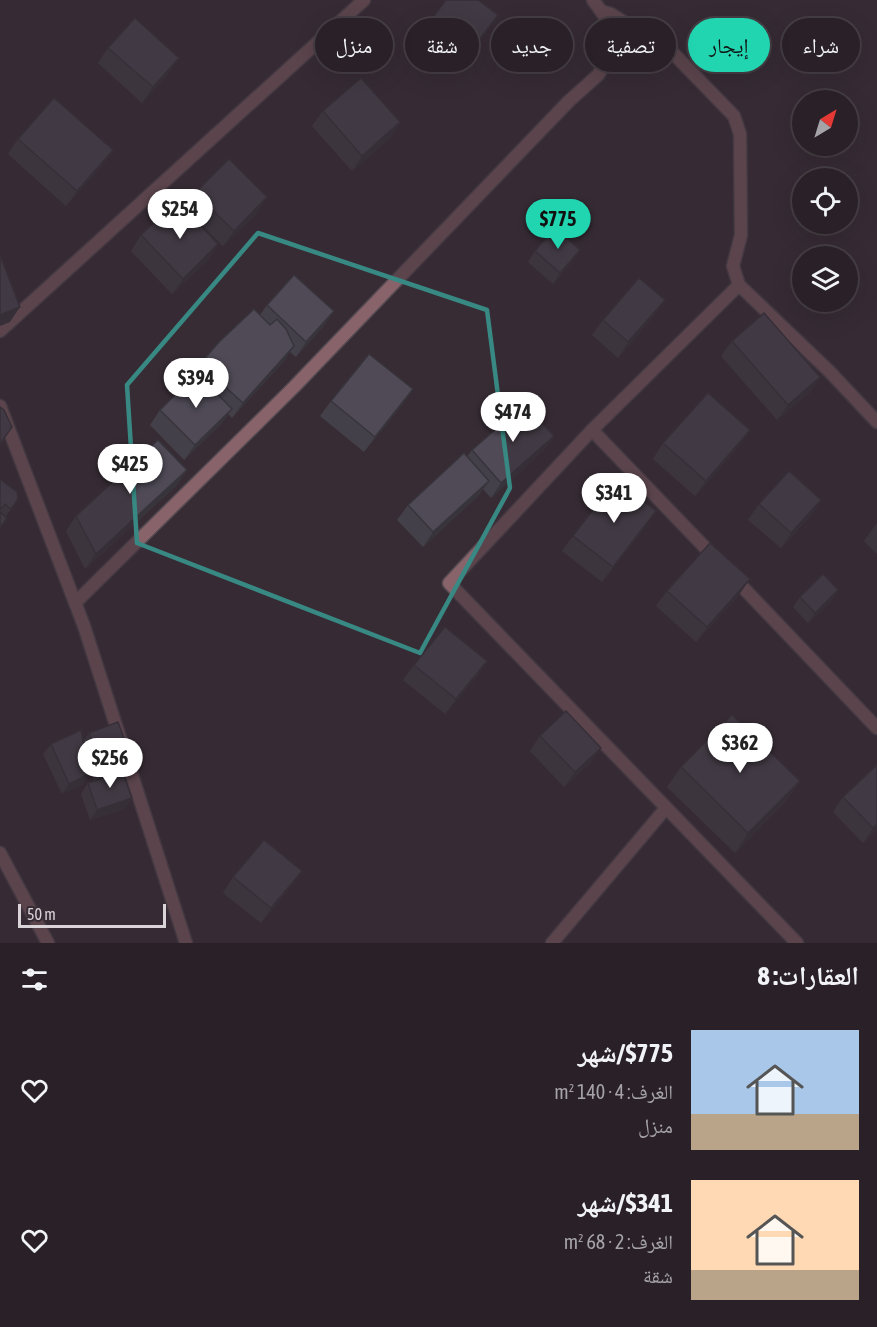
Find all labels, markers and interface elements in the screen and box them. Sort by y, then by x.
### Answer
chip: منزل [315,18,393,72]
chip: شقة [405,18,479,72]
chip: جديد [491,18,573,72]
chip: تصفية [585,18,676,72]
chip: إيجار [688,18,770,72]
chip: شراء [782,18,860,72]
north arrow [792,90,858,156]
map controls [792,90,858,312]
button: locate [792,168,858,234]
pin: $254 [144,189,216,240]
text: $254 [162,197,198,220]
pin: $775 [522,199,594,250]
text: $775 [540,207,576,230]
button: layers [792,246,858,312]
pin: $394 [160,358,232,409]
text: $394 [178,366,214,389]
pin: $474 [477,392,549,443]
text: $474 [495,400,531,423]
pin: $425 [94,444,166,495]
text: $425 [112,452,148,475]
pin: $341 [578,473,650,524]
text: $341 [596,481,632,504]
pin: $362 [704,723,776,774]
text: $362 [722,731,758,754]
pin: $256 [74,738,146,789]
text: $256 [92,746,128,769]
scale bar [18,901,166,928]
text: 50 m [27,905,56,923]
text: العقارات: 8 [758,961,859,991]
icon: filters [18,963,51,996]
text: $775/شهر [578,1038,673,1068]
icon: home [739,1054,811,1126]
icon: heart [18,1074,51,1107]
text: الغرف: 4 · 140 m² [554,1080,673,1103]
text: منزل [638,1114,673,1137]
text: $341/شهر [578,1188,673,1218]
icon: home [739,1204,811,1276]
icon: heart [18,1224,51,1257]
text: الغرف: 2 · 68 m² [564,1230,673,1253]
text: شقة [643,1264,673,1287]

